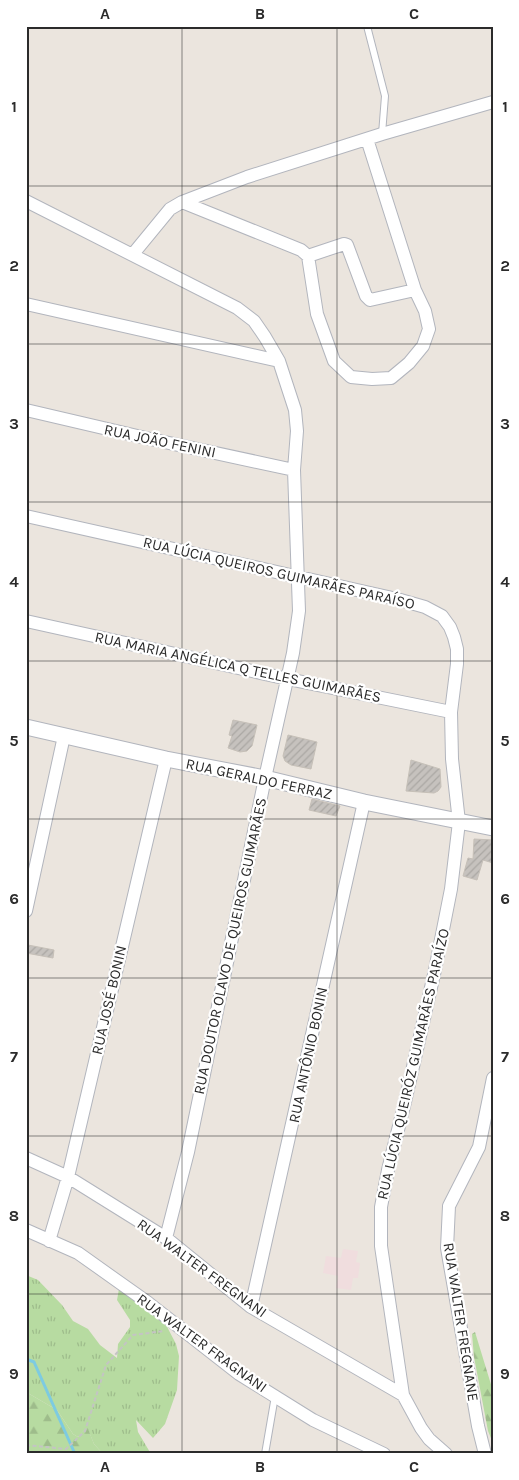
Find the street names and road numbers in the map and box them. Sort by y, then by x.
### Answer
street label: RUA JOÃO FENINI [102,420,218,462]
street label: RUA LÚCIA QUEIROS GUIMARÃES PARAÍSO [141,533,417,613]
street label: RUA MARIA ANGÉLICA Q TELLES GUIMARÃES [93,628,383,706]
street label: RUA GERALDO FERRAZ [184,755,334,803]
street label: RUA DOUTOR OLAVO DE QUEIROS GUIMARÃES [190,796,270,1096]
street label: RUA LÚCIA QUEIRÓZ GUIMARÃES PARAÍZO [373,927,453,1201]
street label: RUA JOSÉ BONIN [88,944,130,1056]
street label: RUA ANTÔNIO BONIN [285,985,331,1125]
street label: RUA WALTER FREGNANI [134,1215,270,1321]
street label: RUA WALTER FREGNANE [440,1241,482,1403]
street label: RUA WALTER FRAGNANI [133,1290,271,1396]

